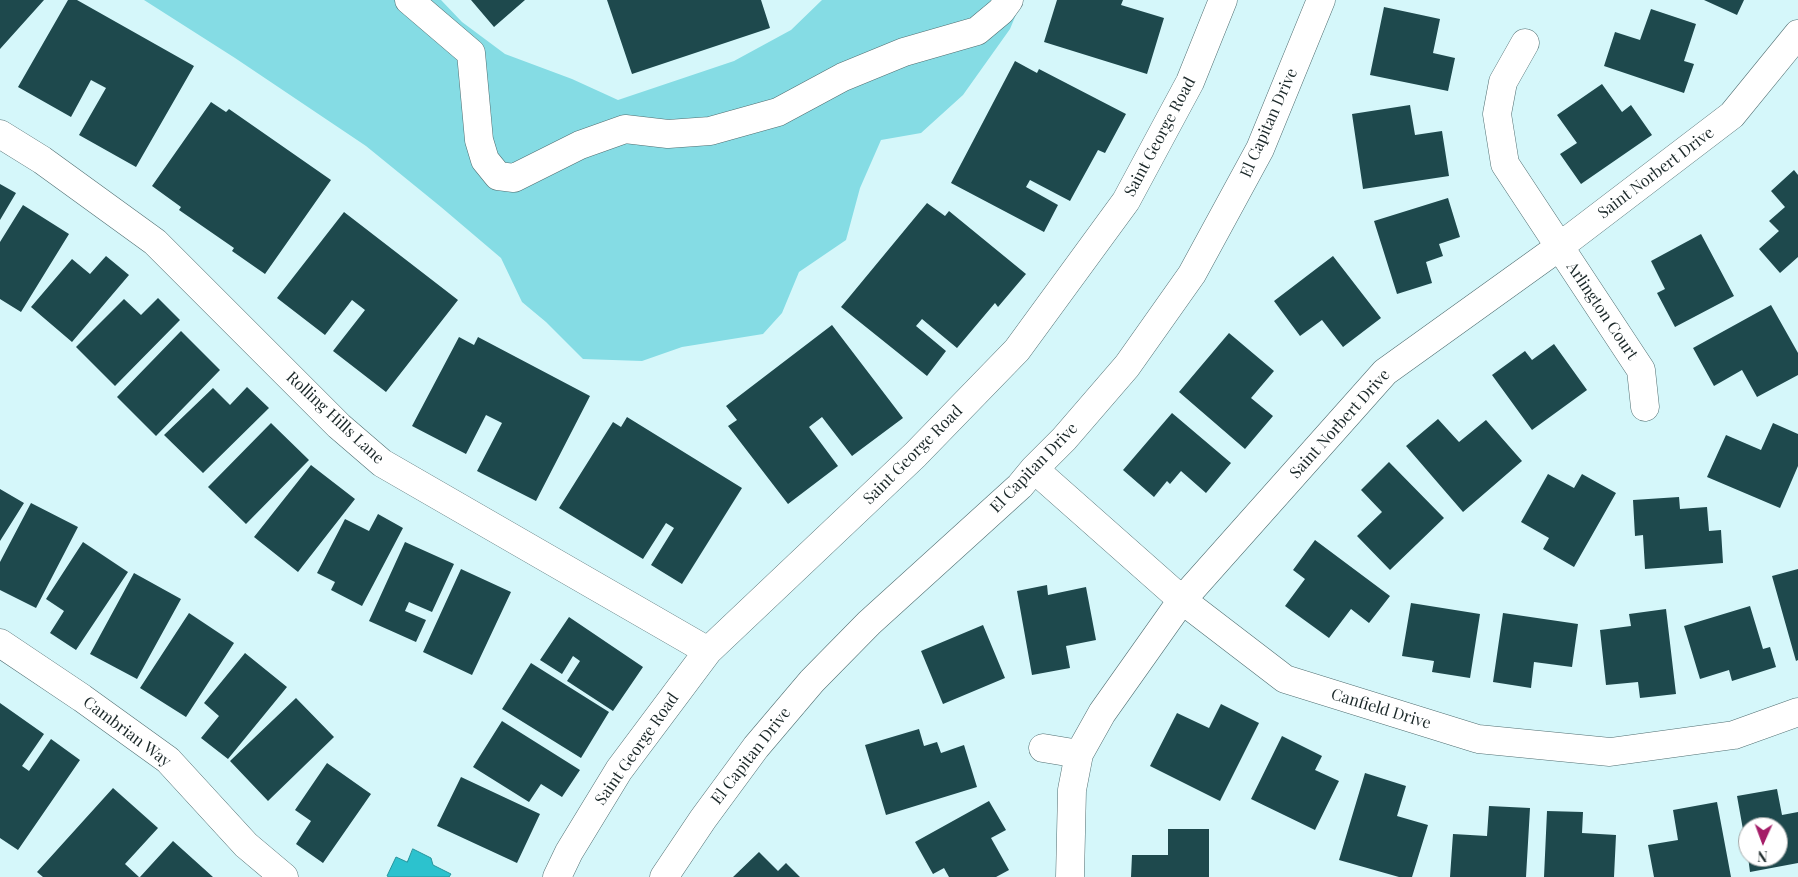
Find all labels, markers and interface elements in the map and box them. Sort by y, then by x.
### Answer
street label: El Capitan Drive [1236,65,1302,181]
street label: Saint George Road [1120,74,1200,200]
street label: Saint Norbert Drive [1594,123,1718,223]
street label: Arlington Court [1562,258,1642,364]
street label: Saint Norbert Drive [1286,366,1394,482]
street label: Rolling Hills Lane [282,368,388,468]
street label: Saint George Road [859,401,967,509]
street label: El Capitan Drive [986,419,1082,517]
street label: Canfield Drive [1329,685,1433,733]
street label: Saint George Road [591,689,683,809]
street label: Cambrian Way [79,693,175,771]
street label: El Capitan Drive [707,704,795,808]
north arrow [1738,817,1788,867]
text: N [1757,847,1768,866]

